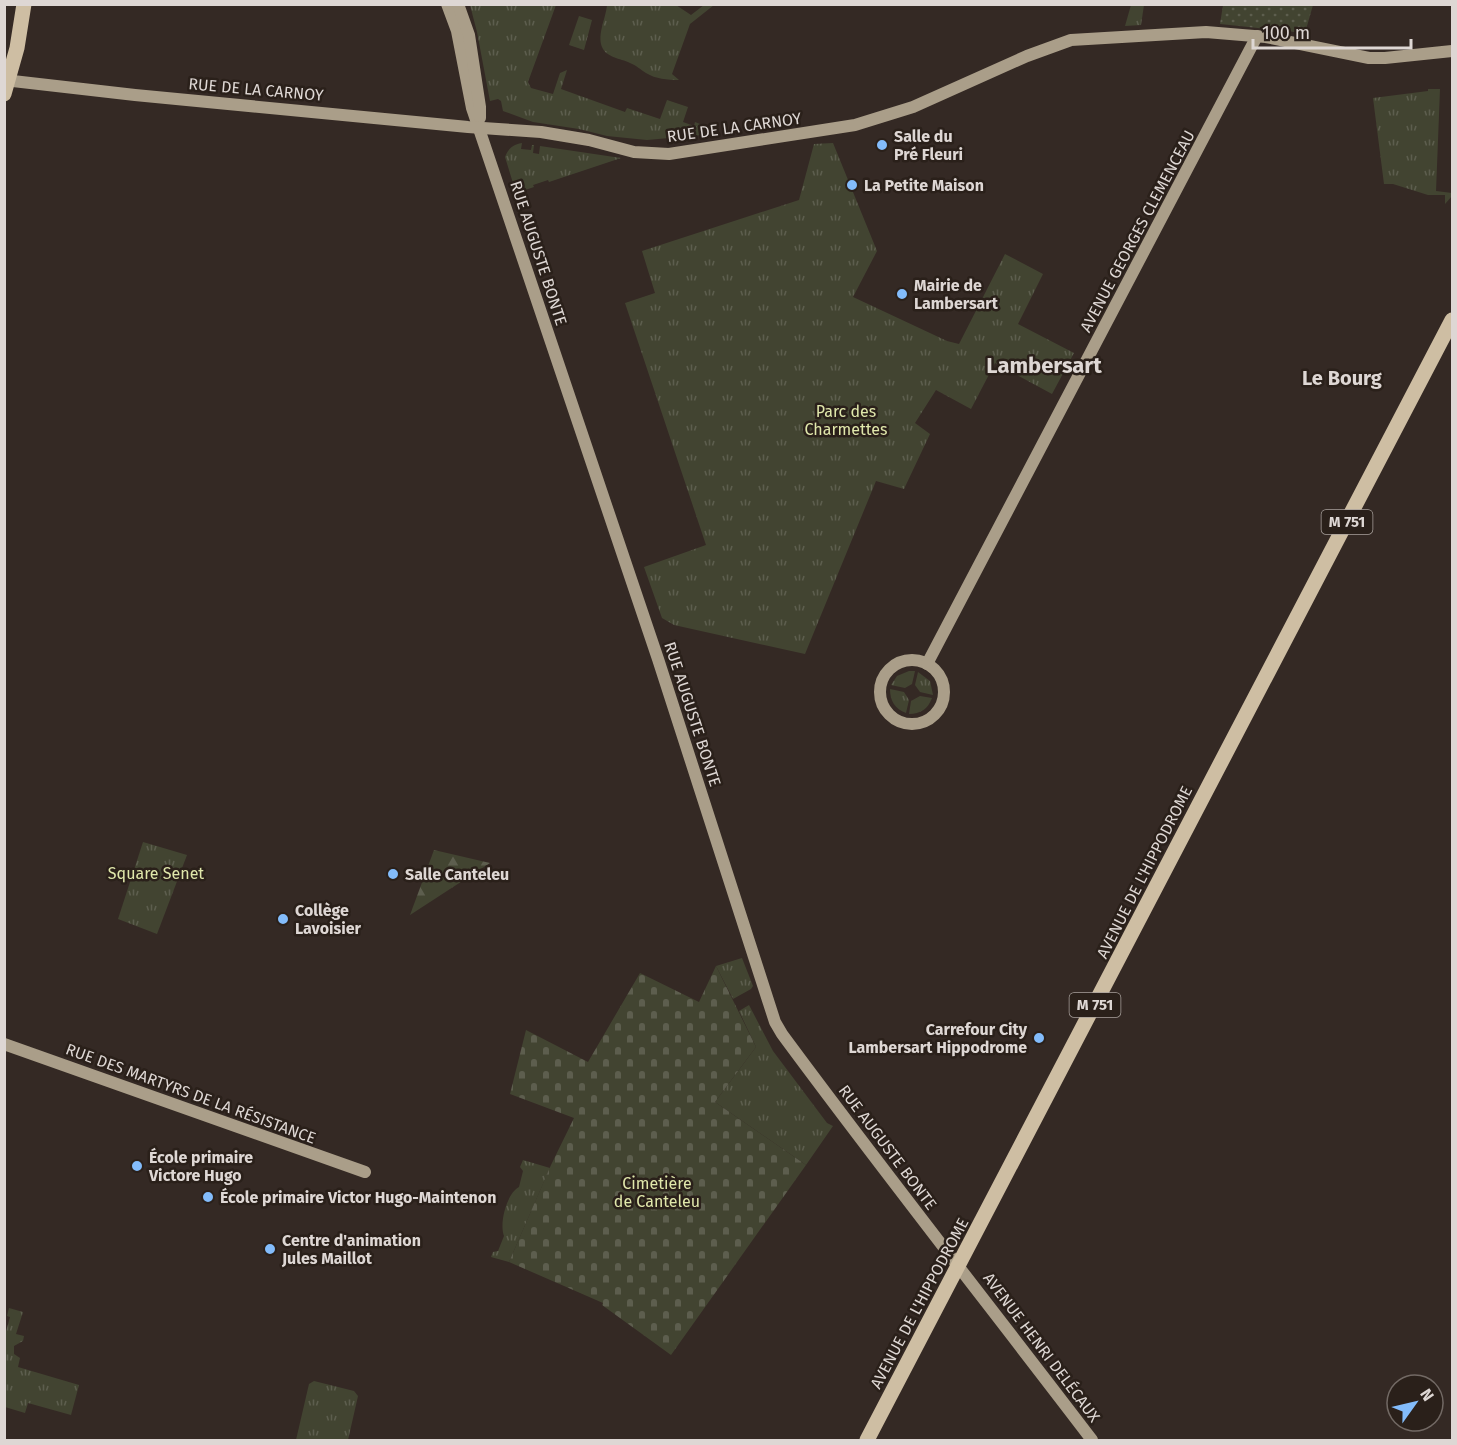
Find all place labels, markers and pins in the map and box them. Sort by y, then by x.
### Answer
place label: Salle du Pré Fleuri [894,127,963,164]
marker: Salle du Pré Fleuri [875,138,889,152]
place label: La Petite Maison [864,176,984,195]
marker: La Petite Maison [845,178,859,192]
place label: Mairie de Lambersart [914,276,999,313]
marker: Mairie de Lambersart [895,287,909,301]
place label: Salle Canteleu [405,865,509,884]
marker: Salle Canteleu [386,867,400,881]
place label: Collège Lavoisier [295,901,362,938]
marker: Collège Lavoisier [276,912,290,926]
place label: Carrefour City Lambersart Hippodrome [848,1020,1028,1057]
marker: Carrefour City Lambersart Hippodrome [1032,1031,1046,1045]
place label: École primaire Victore Hugo [148,1147,253,1185]
marker: École primaire Victore Hugo [130,1159,144,1173]
place label: École primaire Victor Hugo-Maintenon [220,1187,496,1207]
marker: École primaire Victor Hugo-Maintenon [201,1190,215,1204]
place label: Centre d'animation Jules Maillot [281,1231,421,1268]
marker: Centre d'animation Jules Maillot [263,1242,277,1256]

